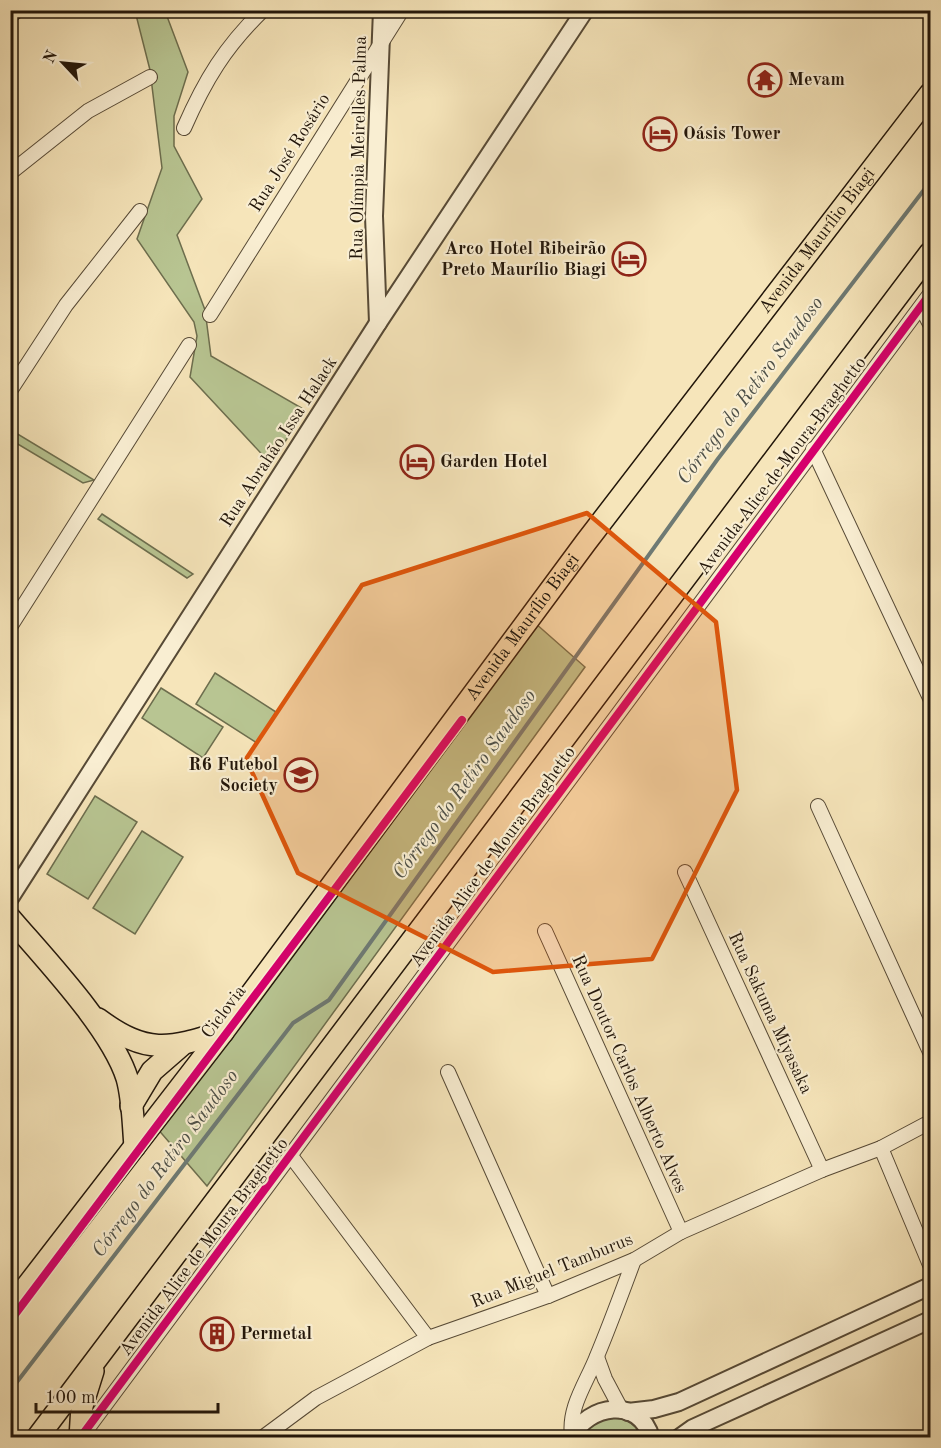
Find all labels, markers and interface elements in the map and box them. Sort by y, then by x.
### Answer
north arrow [33,33,93,93]
street label: Rua Olímpia Meirelles Palma [348,36,370,260]
text: N [41,48,62,66]
temple icon: Mevam [747,62,783,98]
place label: Mevam [788,71,845,89]
street label: Rua José Rosário [246,91,334,215]
hotel icon: Oásis Tower [642,116,678,152]
place label: Oásis Tower [683,125,781,143]
street label: Avenida Maurílio Biagi [756,165,879,317]
place label: Arco Hotel Ribeirão Preto Maurílio Biagi [441,240,606,279]
hotel icon: Arco Hotel Ribeirão Preto Maurílio Biagi [611,241,647,277]
water label: Córrego do Retiro Saudoso [674,294,828,488]
street label: Rua Abrahão Issa Halack [217,354,341,530]
street label: Avenida Alice de Moura Braghetto [694,354,870,578]
hotel icon: Garden Hotel [399,444,435,480]
place label: Garden Hotel [440,453,548,471]
street label: Avenida Maurílio Biagi [462,551,583,704]
water label: Córrego do Retiro Saudoso [390,686,540,884]
street label: Avenida Alice de Moura Braghetto [407,743,579,971]
place label: R6 Futebol Society [188,756,278,795]
school or university icon: R6 Futebol Society [283,757,319,793]
street label: Rua Sakuma Miyasaka [725,929,815,1097]
street label: Rua Doutor Carlos Alberto Alves [568,952,690,1196]
street label: Ciclovia [198,982,250,1042]
water label: Córrego do Retiro Saudoso [89,1067,243,1261]
street label: Avenida Alice de Moura Braghetto [116,1135,292,1359]
street label: Rua Miguel Tamburus [469,1230,636,1312]
building icon: Permetal [199,1316,235,1352]
place label: Permetal [240,1325,313,1343]
scale bar [36,1376,218,1414]
text: 100 m [45,1389,96,1407]

